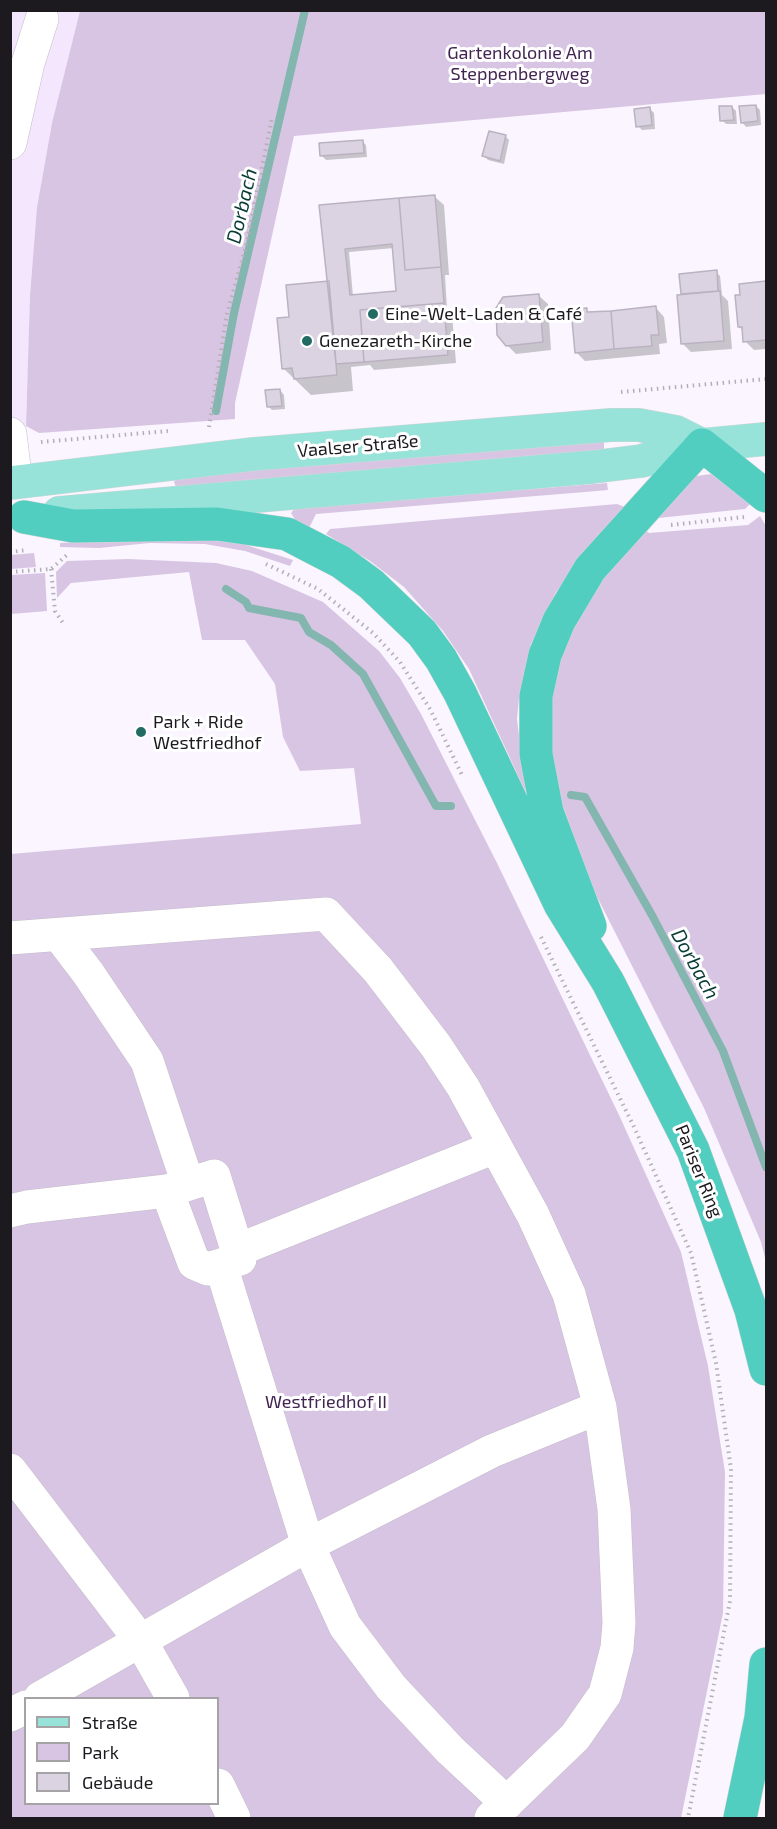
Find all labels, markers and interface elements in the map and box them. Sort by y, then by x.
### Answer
park label: Gartenkolonie Am Steppenbergweg [447,42,593,84]
water label: Dorbach [222,166,262,246]
place label: Eine-Welt-Laden & Café [385,303,582,325]
marker: Eine-Welt-Laden & Café [366,307,380,321]
place label: Genezareth-Kirche [319,330,472,352]
marker: Genezareth-Kirche [300,334,314,348]
street label: Vaalser Straße [297,430,419,462]
place label: Park + Ride Westfriedhof [153,711,261,754]
marker: Park + Ride Westfriedhof [134,725,148,739]
water label: Dorbach [666,925,724,1003]
street label: Pariser Ring [671,1121,727,1221]
park label: Westfriedhof II [265,1391,387,1413]
legend [24,1697,219,1805]
text: Straße [82,1711,138,1733]
text: Park [82,1741,119,1763]
text: Gebäude [82,1771,153,1793]

